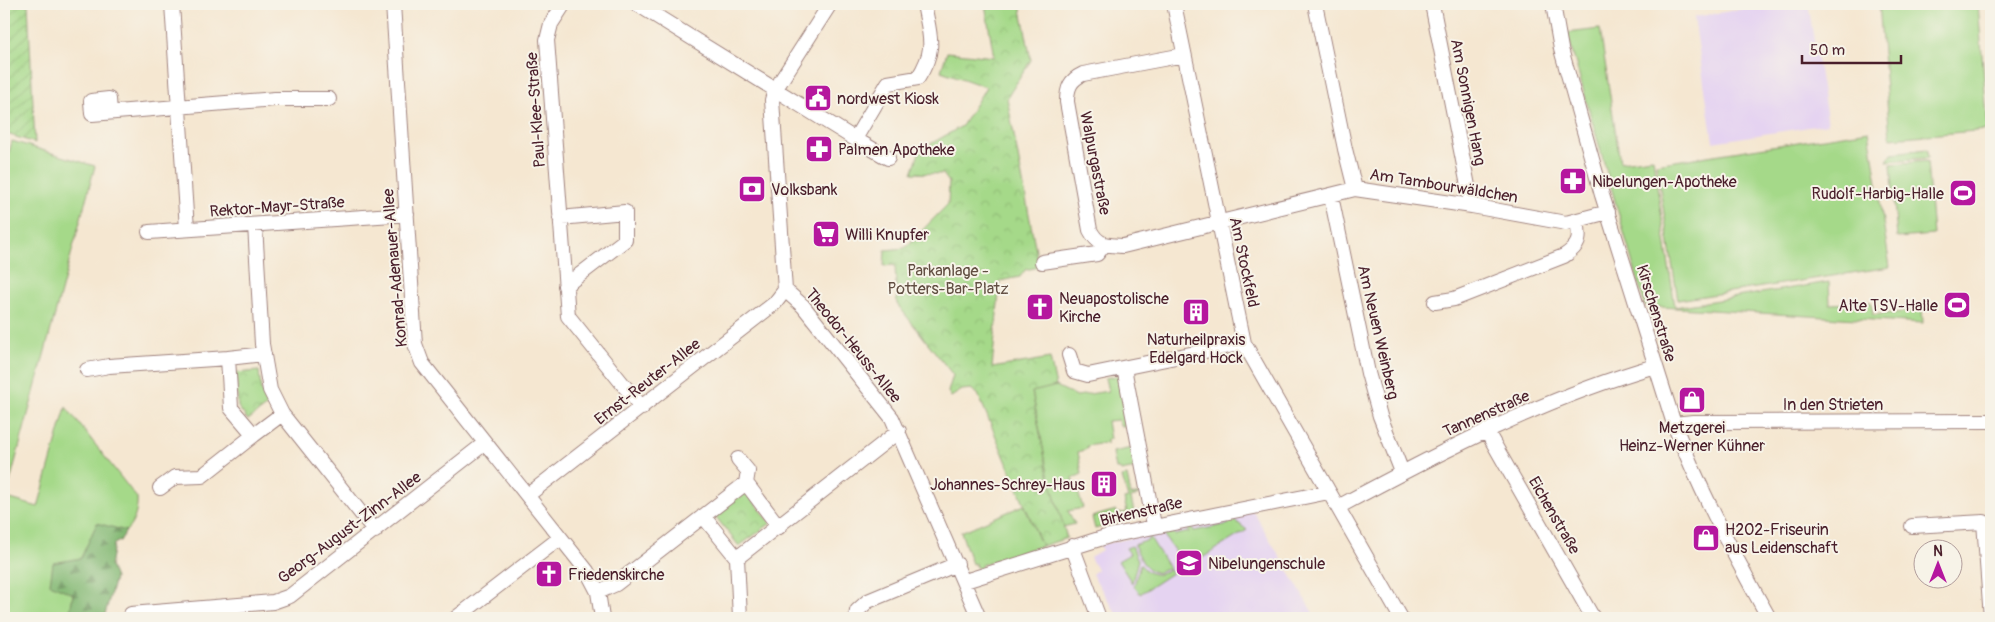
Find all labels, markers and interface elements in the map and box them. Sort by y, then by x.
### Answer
scale bar [1802,32,1901,64]
street label: Am Sonnigen Hang [1446,37,1490,167]
text: 50 m [1810,41,1845,60]
street label: Paul-Klee-Straße [522,51,550,168]
public building icon: nordwest Kiosk [803,83,833,113]
place label: nordwest Kiosk [837,89,939,109]
street label: Walpurgastraße [1075,110,1115,217]
pharmacy icon: Palmen Apotheke [804,134,834,164]
place label: Palmen Apotheke [838,140,955,160]
street label: Am Tambourwäldchen [1368,164,1519,208]
pharmacy icon: Nibelungen-Apotheke [1558,166,1588,196]
place label: Nibelungen-Apotheke [1592,172,1737,192]
bank icon: Volksbank [737,174,767,204]
sports icon: Rudolf-Harbig-Halle [1948,178,1978,208]
place label: Volksbank [771,180,838,200]
place label: Rudolf-Harbig-Halle [1812,184,1944,204]
street label: Konrad-Adenauer-Allee [378,188,412,348]
street label: Rektor-Mayr-Straße [209,192,345,222]
street label: Am Stockfeld [1225,215,1263,309]
supermarket icon: Willi Knupfer [811,219,841,249]
place label: Willi Knupfer [845,225,929,245]
park label: Parkanlage - Potters-Bar-Platz [888,261,1008,299]
street label: Kirschenstraße [1632,262,1680,364]
street label: Am Neuen Weinberg [1353,263,1403,401]
street label: Theodor-Heuss-Allee [801,284,906,407]
place label: Neuapostolische Kirche [1059,289,1169,327]
sports icon: Alte TSV-Halle [1942,290,1972,320]
church icon: Neuapostolische Kirche [1025,292,1055,322]
place label: Alte TSV-Halle [1838,296,1938,316]
building icon: Naturheilpraxis Edelgard Hock [1181,297,1211,327]
place label: Naturheilpraxis Edelgard Hock [1147,330,1245,368]
street label: Ernst-Reuter-Allee [591,334,705,429]
shop icon: Metzgerei Heinz-Werner Kühner [1677,385,1707,415]
street label: Tannenstraße [1440,386,1533,442]
street label: In den Strieten [1783,395,1883,415]
place label: Metzgerei Heinz-Werner Kühner [1619,418,1765,456]
street label: Georg-August-Zinn-Allee [274,467,425,588]
building icon: Johannes-Schrey-Haus [1089,469,1119,499]
street label: Eichenstraße [1524,473,1584,558]
place label: Johannes-Schrey-Haus [930,475,1085,495]
street label: Birkenstraße [1098,493,1184,531]
place label: H2O2-Friseurin aus Leidenschaft [1725,520,1839,558]
shop icon: H2O2-Friseurin aus Leidenschaft [1691,523,1721,553]
north arrow [1912,540,1962,590]
text: N [1933,543,1943,560]
school or university icon: Nibelungenschule [1174,548,1204,578]
place label: Nibelungenschule [1208,554,1325,574]
church icon: Friedenskirche [534,559,564,589]
place label: Friedenskirche [568,565,664,585]

